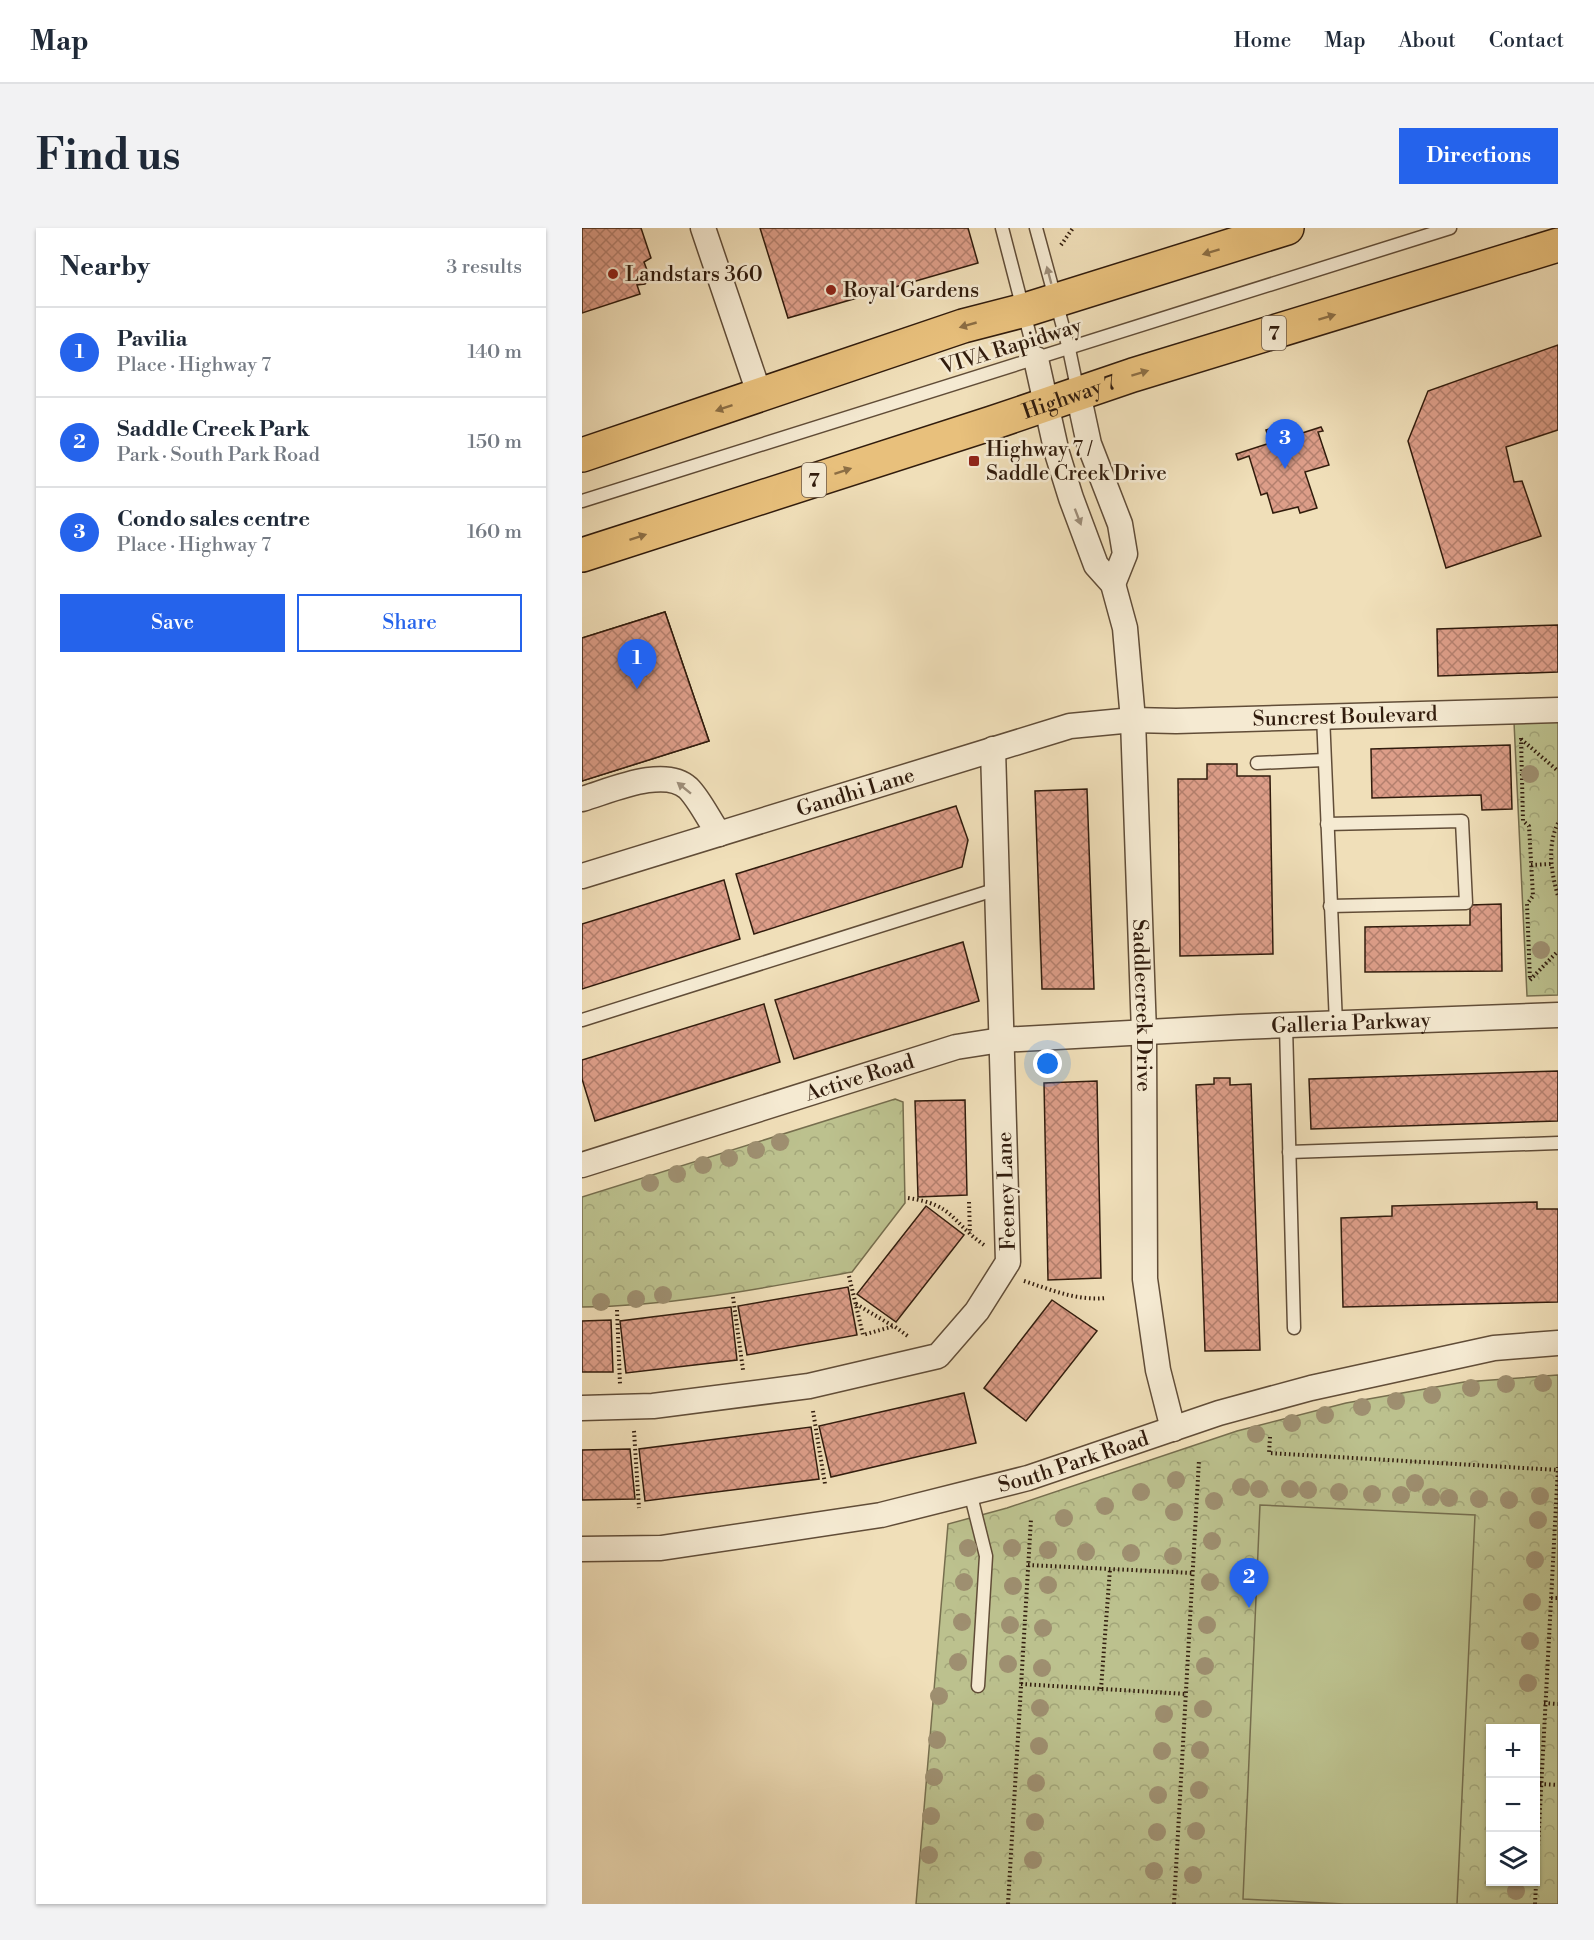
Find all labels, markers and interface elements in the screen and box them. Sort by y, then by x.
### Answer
text: Map [30,24,89,59]
text: Home [1234,28,1291,54]
text: Map [1324,28,1366,54]
text: About [1399,28,1456,54]
text: Contact [1489,28,1564,54]
button: Directions [1399,128,1558,184]
text: Find us [36,130,180,183]
one-way arrow [1202,248,1220,257]
text: Nearby [60,251,150,283]
text: 3 results [446,255,522,280]
place label: Landstars 360 [625,262,763,288]
one-way arrow [1044,266,1054,284]
marker: Landstars 360 [606,267,620,281]
place label: Royal Gardens [843,278,979,304]
marker: Royal Gardens [824,283,838,297]
one-way arrow [1318,312,1336,321]
street label: VIVA Rapidway [937,313,1086,381]
road number: 7 [1262,316,1286,350]
one-way arrow [959,321,977,330]
text: Pavilia [117,326,187,353]
text: 1 [75,340,84,365]
text: 140 m [467,340,522,365]
text: Place · Highway 7 [117,353,271,378]
one-way arrow [1131,368,1149,377]
street label: Highway 7 [1019,370,1120,426]
one-way arrow [715,404,733,414]
text: Saddle Creek Park [117,416,310,443]
pin: 3 [1266,420,1304,469]
text: 2 [73,430,86,455]
text: 150 m [467,430,522,455]
place label: Highway 7 / Saddle Creek Drive [986,437,1167,487]
text: Park · South Park Road [117,443,320,468]
marker: Highway 7 / Saddle Creek Drive [967,454,981,468]
road number: 7 [802,463,826,497]
one-way arrow [834,466,852,475]
text: Condo sales centre [117,506,310,533]
one-way arrow [1073,508,1083,526]
text: 3 [73,520,86,545]
text: 160 m [467,520,522,545]
one-way arrow [629,532,647,541]
text: Place · Highway 7 [117,533,271,558]
button: Save [60,594,285,652]
button: Share [297,594,522,652]
pin: 1 [618,640,656,689]
street label: Suncrest Boulevard [1252,701,1438,733]
street label: Gandhi Lane [794,763,918,823]
one-way arrow [676,781,692,794]
street label: Saddlecreek Drive [1126,919,1156,1092]
street label: Galleria Parkway [1271,1008,1432,1040]
street label: Active Road [801,1049,917,1108]
your location [1033,1049,1062,1078]
street label: Feeney Lane [992,1131,1022,1251]
street label: South Park Road [995,1426,1152,1499]
pin: 2 [1230,1558,1268,1608]
map controls [1486,1724,1540,1886]
button: + [1486,1724,1540,1778]
button: − [1486,1778,1540,1832]
button: layers [1486,1832,1540,1886]

